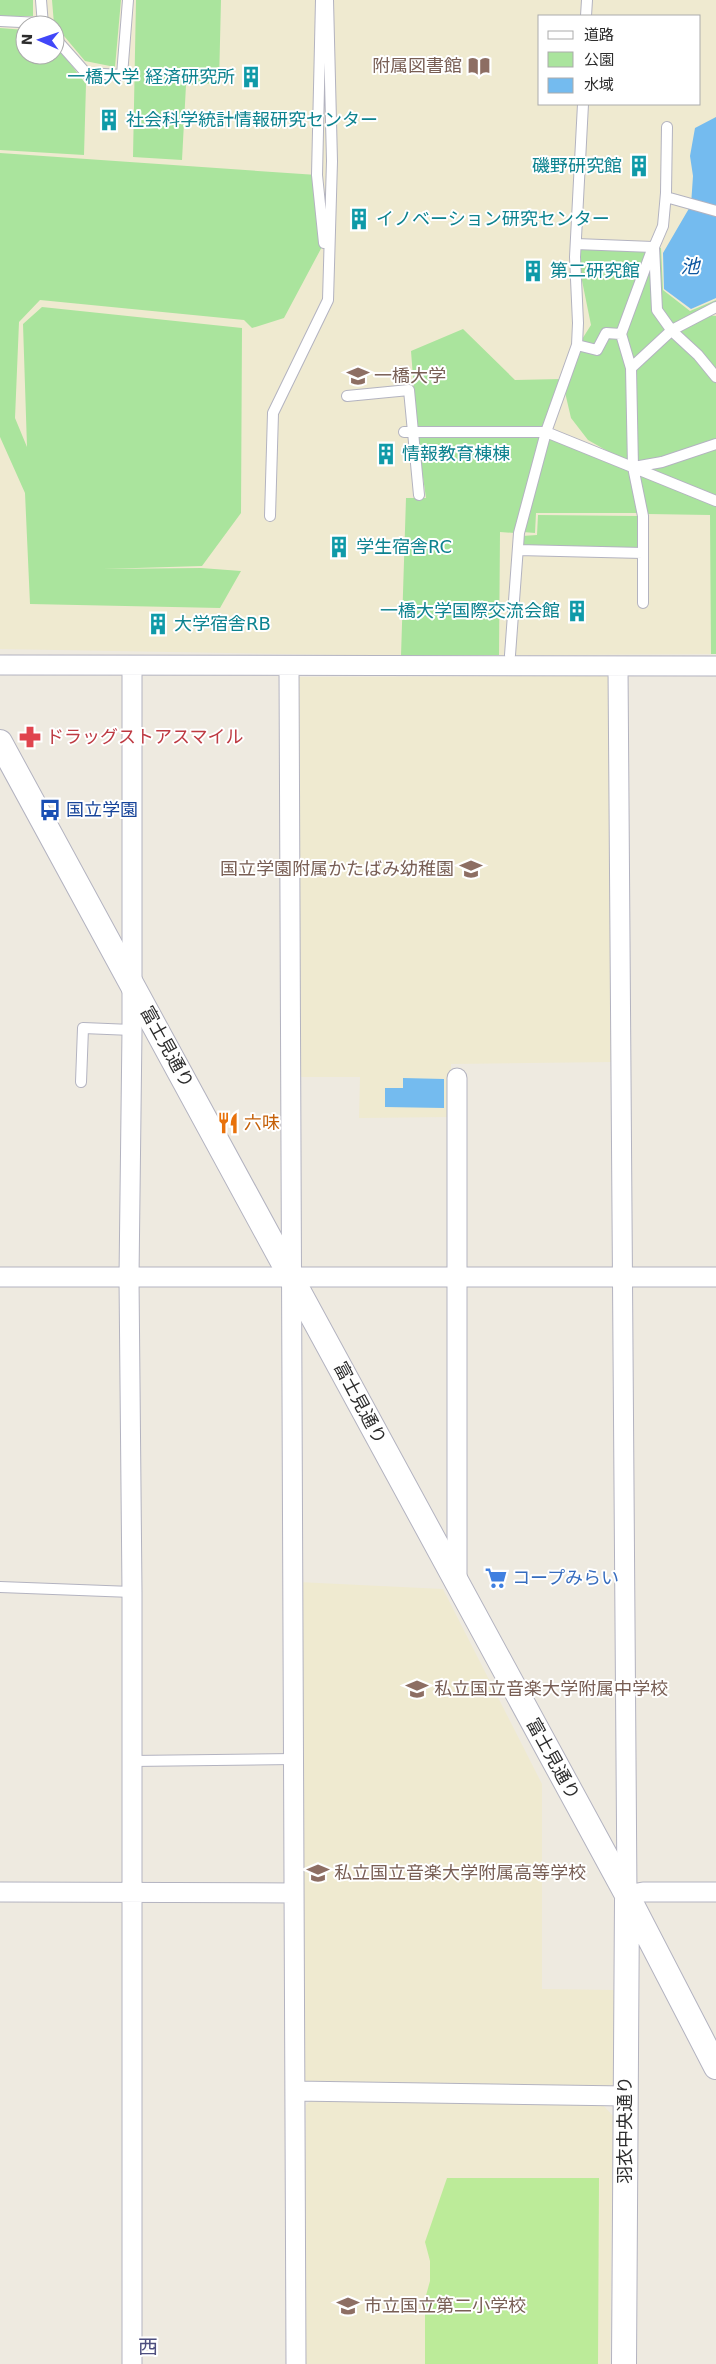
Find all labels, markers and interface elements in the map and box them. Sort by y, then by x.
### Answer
north arrow [15,15,65,65]
legend [538,15,701,105]
text: 道路 [584,26,614,44]
text: N [19,33,35,46]
text: 公園 [584,51,614,69]
library icon: 附属図書館 [466,53,492,79]
place label: 附属図書館 [372,55,462,76]
building icon: 一橋大学 経済研究所 [238,64,264,90]
place label: 一橋大学 経済研究所 [67,66,235,87]
text: 水域 [584,76,614,94]
building icon: 社会科学統計情報研究センター [96,107,122,133]
place label: 社会科学統計情報研究センター [126,109,378,130]
building icon: 磯野研究館 [626,153,652,179]
place label: 磯野研究館 [532,155,622,176]
building icon: イノベーション研究センター [346,206,372,232]
place label: イノベーション研究センター [376,208,610,229]
water label: 池 [680,255,701,277]
building icon: 第二研究館 [520,258,546,284]
place label: 第二研究館 [550,260,640,281]
school or university icon: 一橋大学 [345,363,371,389]
place label: 一橋大学 [374,365,446,386]
building icon: 情報教育棟棟 [373,441,399,467]
place label: 情報教育棟棟 [402,443,510,464]
building icon: 学生宿舎RC [326,534,352,560]
place label: 学生宿舎RC [356,536,452,557]
building icon: 一橋大学国際交流会館 [564,598,590,624]
place label: 一橋大学国際交流会館 [380,600,560,621]
building icon: 大学宿舎RB [145,611,171,637]
place label: 大学宿舎RB [174,613,271,634]
pharmacy icon: ドラッグストアスマイル [17,724,43,750]
place label: ドラッグストアスマイル [46,726,243,747]
bus stop icon: 国立学園 [37,797,63,823]
place label: 国立学園 [66,799,138,820]
school or university icon: 国立学園附属かたばみ幼稚園 [458,856,484,882]
place label: 国立学園附属かたばみ幼稚園 [220,858,454,879]
street label: 富士見通り [136,1002,198,1091]
restaurant icon: 六味 [215,1110,241,1136]
place label: 六味 [244,1112,280,1133]
street label: 富士見通り [330,1358,391,1447]
supermarket icon: コープみらい [483,1565,509,1591]
place label: コープみらい [512,1567,619,1588]
school or university icon: 私立国立音楽大学附属中学校 [404,1676,430,1702]
place label: 私立国立音楽大学附属中学校 [434,1678,668,1699]
street label: 富士見通り [522,1714,584,1803]
school or university icon: 私立国立音楽大学附属高等学校 [305,1860,331,1886]
place label: 私立国立音楽大学附属高等学校 [334,1862,586,1883]
street label: 羽衣中央通り [614,2076,635,2184]
school or university icon: 市立国立第二小学校 [335,2293,361,2319]
place label: 市立国立第二小学校 [364,2295,526,2316]
district label: 西 [138,2335,158,2359]

